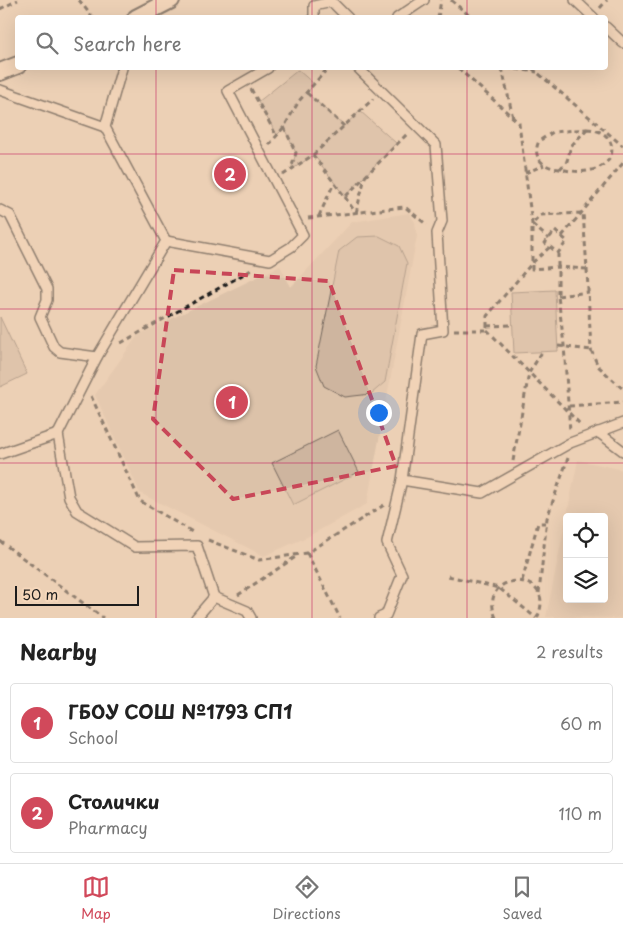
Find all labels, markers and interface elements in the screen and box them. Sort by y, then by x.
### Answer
search box [15,15,608,70]
icon: search [33,29,61,57]
text: Search here [73,29,182,57]
pin: 2 [214,155,246,193]
pin: 1 [216,383,248,421]
your location [366,400,392,426]
map controls [563,513,608,603]
button: locate [563,513,608,558]
button: layers [563,558,608,603]
scale bar [15,583,139,606]
text: 50 m [22,584,58,605]
text: Nearby [20,635,97,667]
text: 2 results [536,639,603,663]
text: ГБОУ СОШ №1793 СП1 [68,697,292,725]
text: 1 [33,711,41,735]
text: 60 m [560,711,602,735]
text: School [68,725,118,749]
text: Столички [68,787,160,815]
text: 2 [31,801,43,825]
text: 110 m [559,801,602,825]
text: Pharmacy [68,815,148,839]
tab: Map [81,873,111,924]
tab: Directions [273,873,341,924]
tab: Saved [502,873,542,924]

